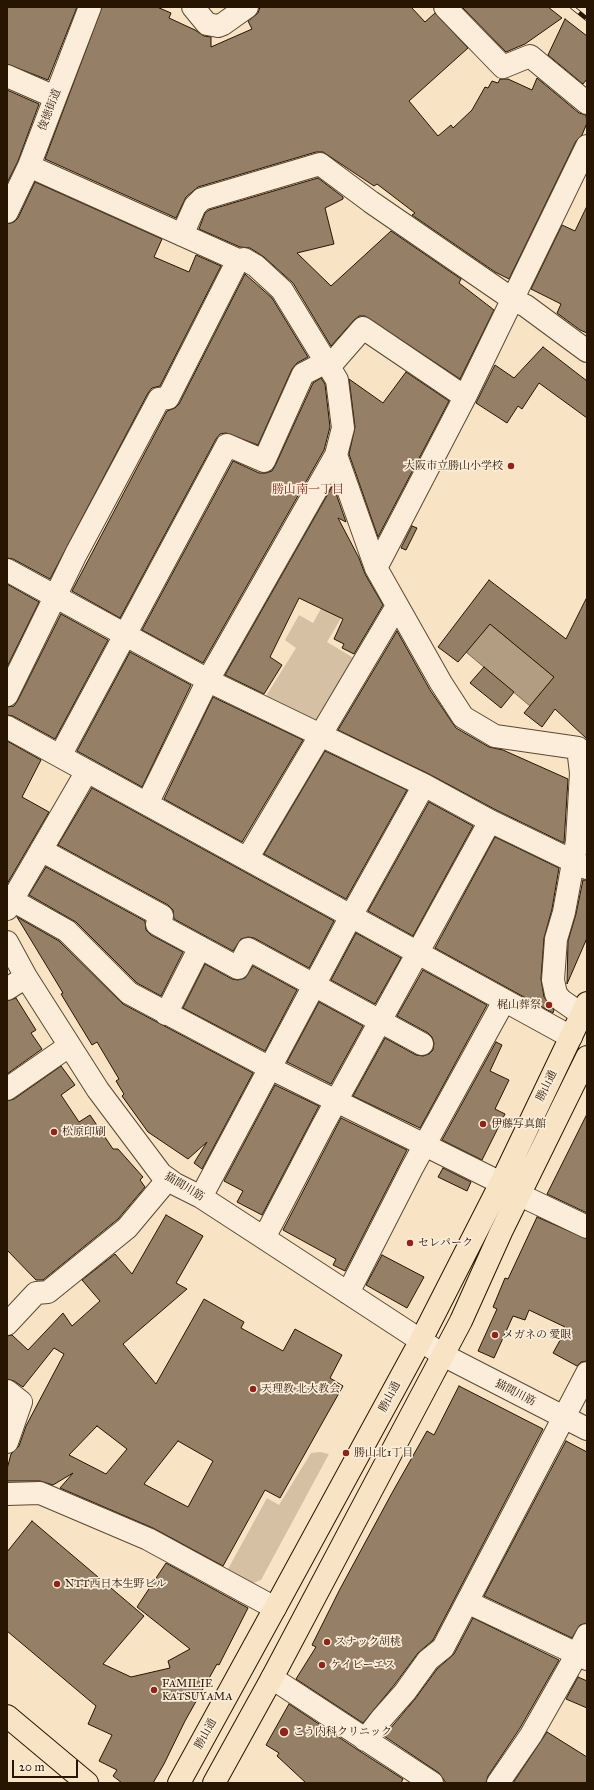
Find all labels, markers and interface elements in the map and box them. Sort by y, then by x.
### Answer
street label: 俊徳街道 [36,87,64,133]
place label: 大阪市立勝山小学校 [404,459,503,473]
marker: 大阪市立勝山小学校 [506,461,516,471]
district label: 勝山南一丁目 [272,483,344,497]
place label: 梶山葬祭 [497,998,541,1012]
marker: 梶山葬祭 [544,1000,554,1010]
street label: 勝山通 [534,1068,560,1104]
place label: 伊藤写真館 [491,1117,546,1131]
marker: 伊藤写真館 [478,1119,488,1129]
place label: 松原印刷 [62,1125,106,1139]
marker: 松原印刷 [49,1127,59,1137]
street label: 猫間川筋 [162,1170,206,1204]
place label: セレパーク [418,1236,473,1250]
marker: セレパーク [405,1238,415,1248]
place label: メガネの 愛眼 [503,1328,571,1342]
marker: メガネの 愛眼 [490,1330,500,1340]
street label: 猫間川筋 [492,1377,538,1409]
street label: 勝山通 [376,1379,404,1415]
place label: 天理教 北大教会 [261,1382,340,1396]
marker: 天理教 北大教会 [248,1384,258,1394]
place label: 勝山北1丁目 [354,1446,413,1460]
marker: 勝山北1丁目 [341,1448,351,1458]
place label: NTT西日本生野ビル [65,1577,167,1591]
marker: NTT西日本生野ビル [52,1579,62,1589]
place label: スナック胡桃 [335,1635,401,1649]
marker: スナック胡桃 [322,1637,332,1647]
place label: ケイビーエス [330,1658,396,1672]
marker: ケイビーエス [317,1660,327,1670]
place label: FAMILIE KATSUYAMA [162,1677,233,1703]
marker: FAMILIE KATSUYAMA [149,1685,159,1695]
street label: 勝山通 [192,1716,220,1752]
place label: こう内科クリニック [293,1725,392,1739]
marker: こう内科クリニック [278,1726,290,1738]
scale bar [14,1752,80,1778]
text: 20 m [19,1760,45,1774]

